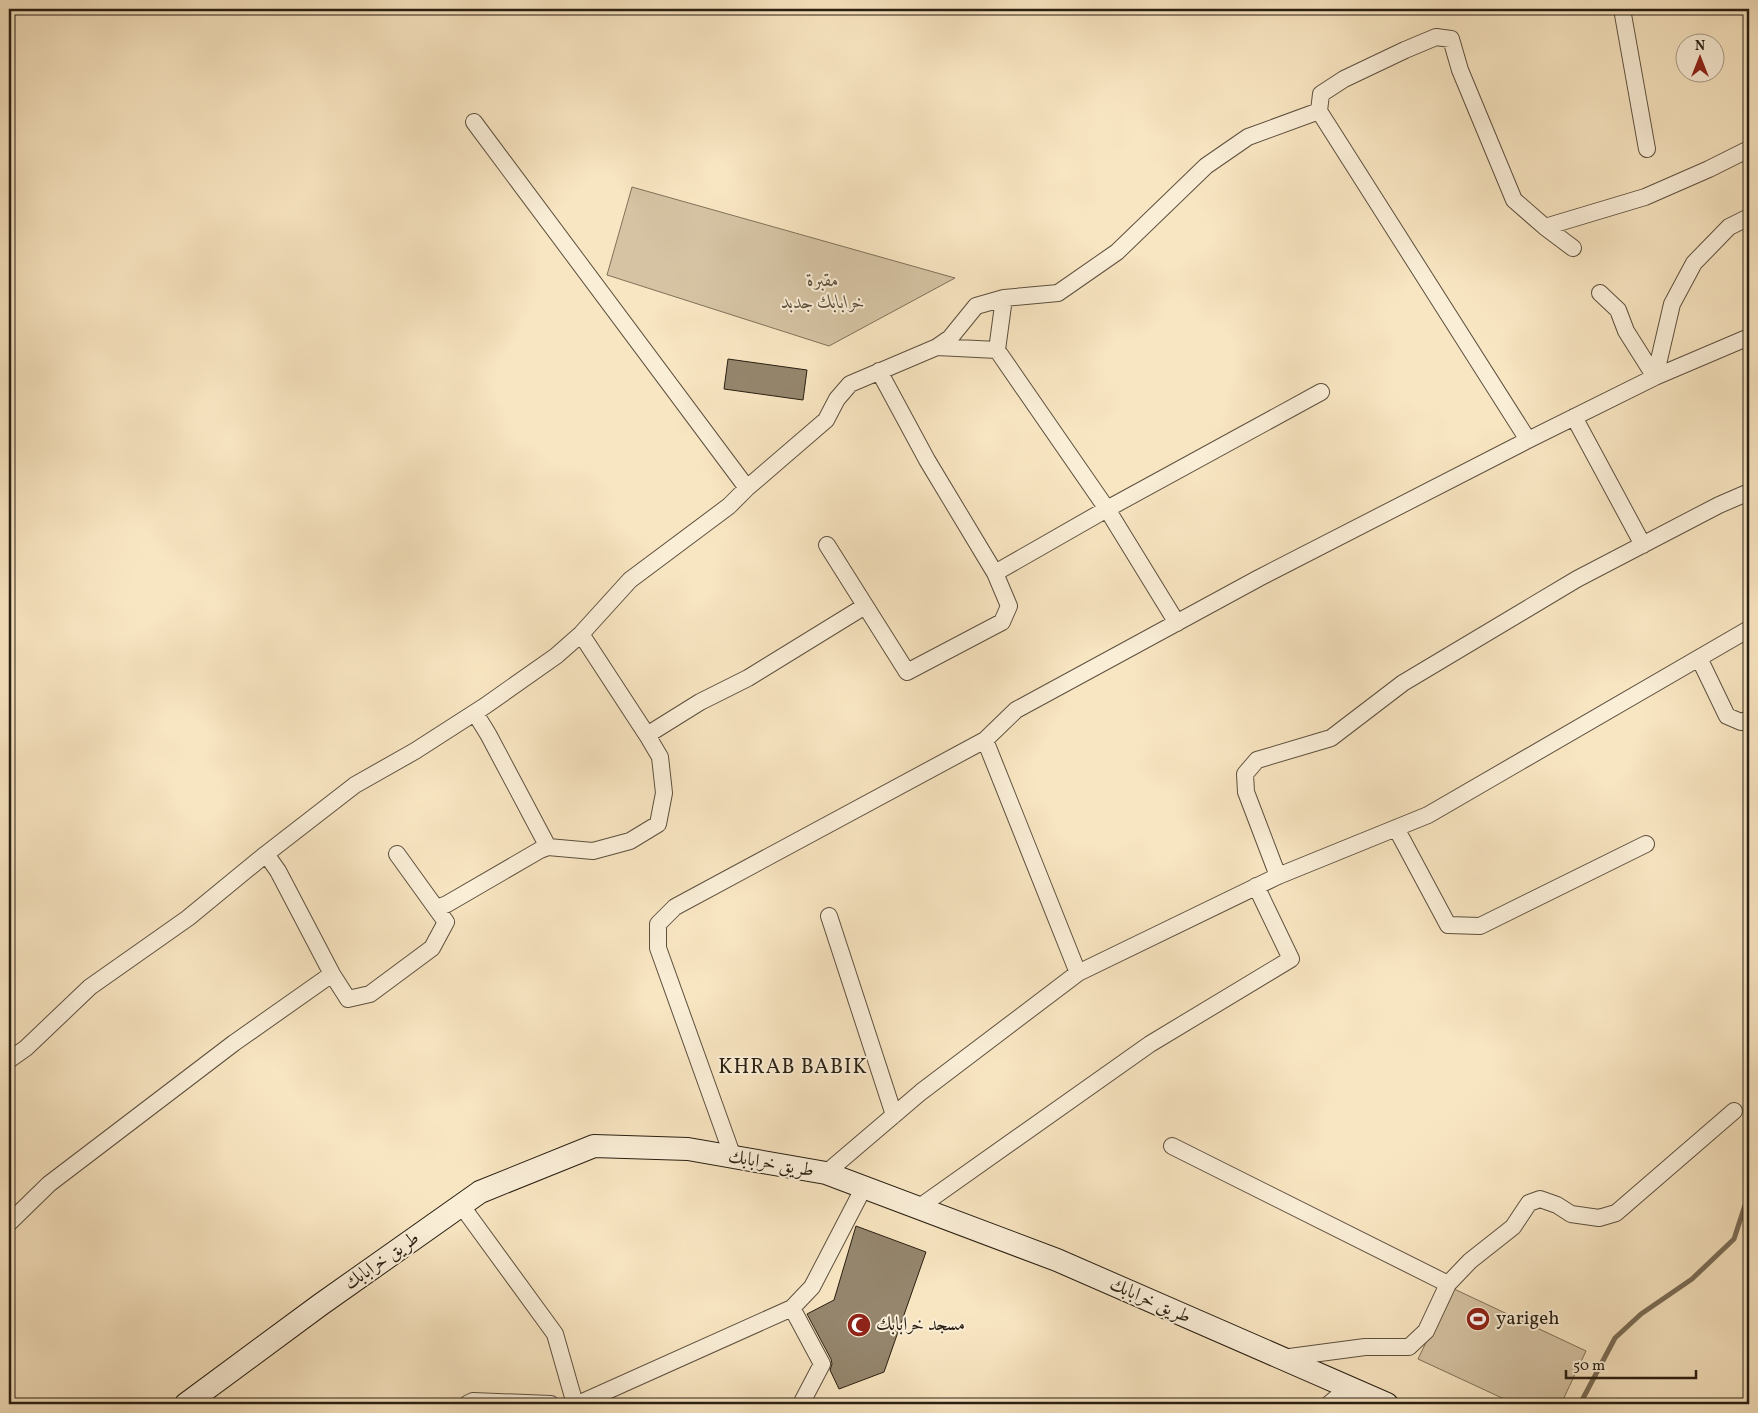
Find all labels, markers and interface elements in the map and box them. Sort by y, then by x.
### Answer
north arrow [1676,32,1726,82]
text: N [1695,37,1705,56]
park label: مقبرة خرابابك جدبد [781,268,865,316]
district label: KHRAB BABIK [718,1053,868,1082]
street label: طريق خرابابك [726,1144,816,1184]
street label: طريق خرابابك [339,1226,425,1296]
street label: طريق خرابابك [1105,1272,1195,1330]
sports icon: yarigeh [1465,1306,1491,1332]
place label: yarigeh [1496,1306,1559,1332]
mosque icon: مسجد خرابابك [846,1312,872,1338]
place label: مسجد خرابابك [876,1312,965,1338]
scale bar [1566,1348,1696,1380]
text: 50 m [1573,1356,1605,1377]

